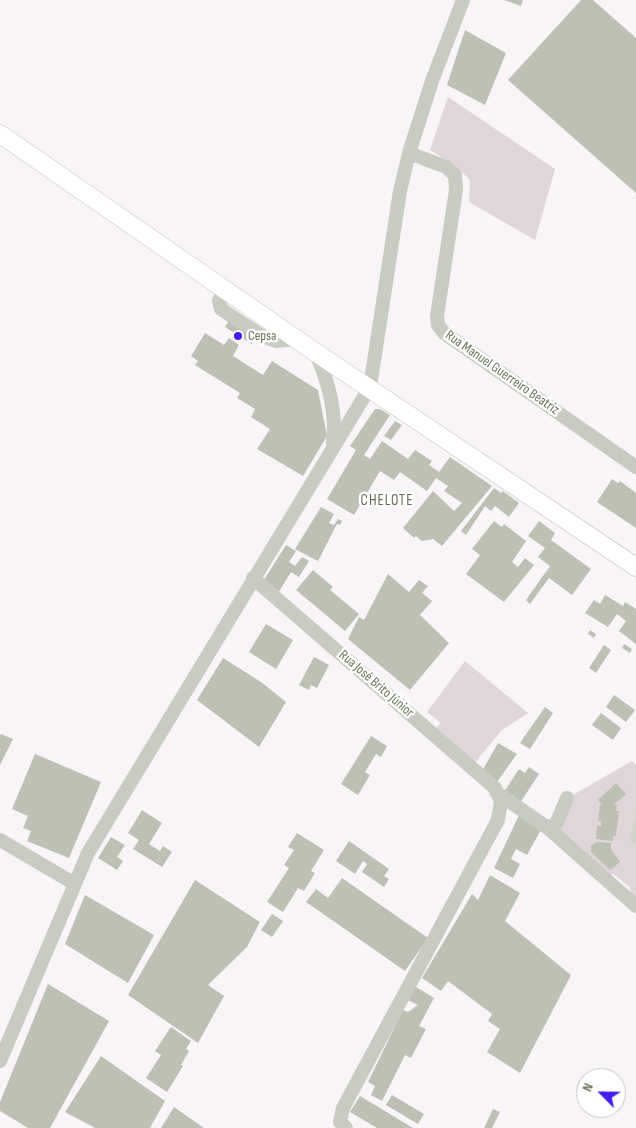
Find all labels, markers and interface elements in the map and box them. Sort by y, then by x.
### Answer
street label: Rua Manuel Guerreiro Beatriz [442,327,562,419]
place label: Cepsa [248,328,276,344]
marker: Cepsa [232,330,244,342]
district label: CHELOTE [360,492,414,510]
street label: Rua José Brito Júnior [335,647,417,721]
north arrow [576,1068,626,1118]
text: N [578,1081,597,1094]

